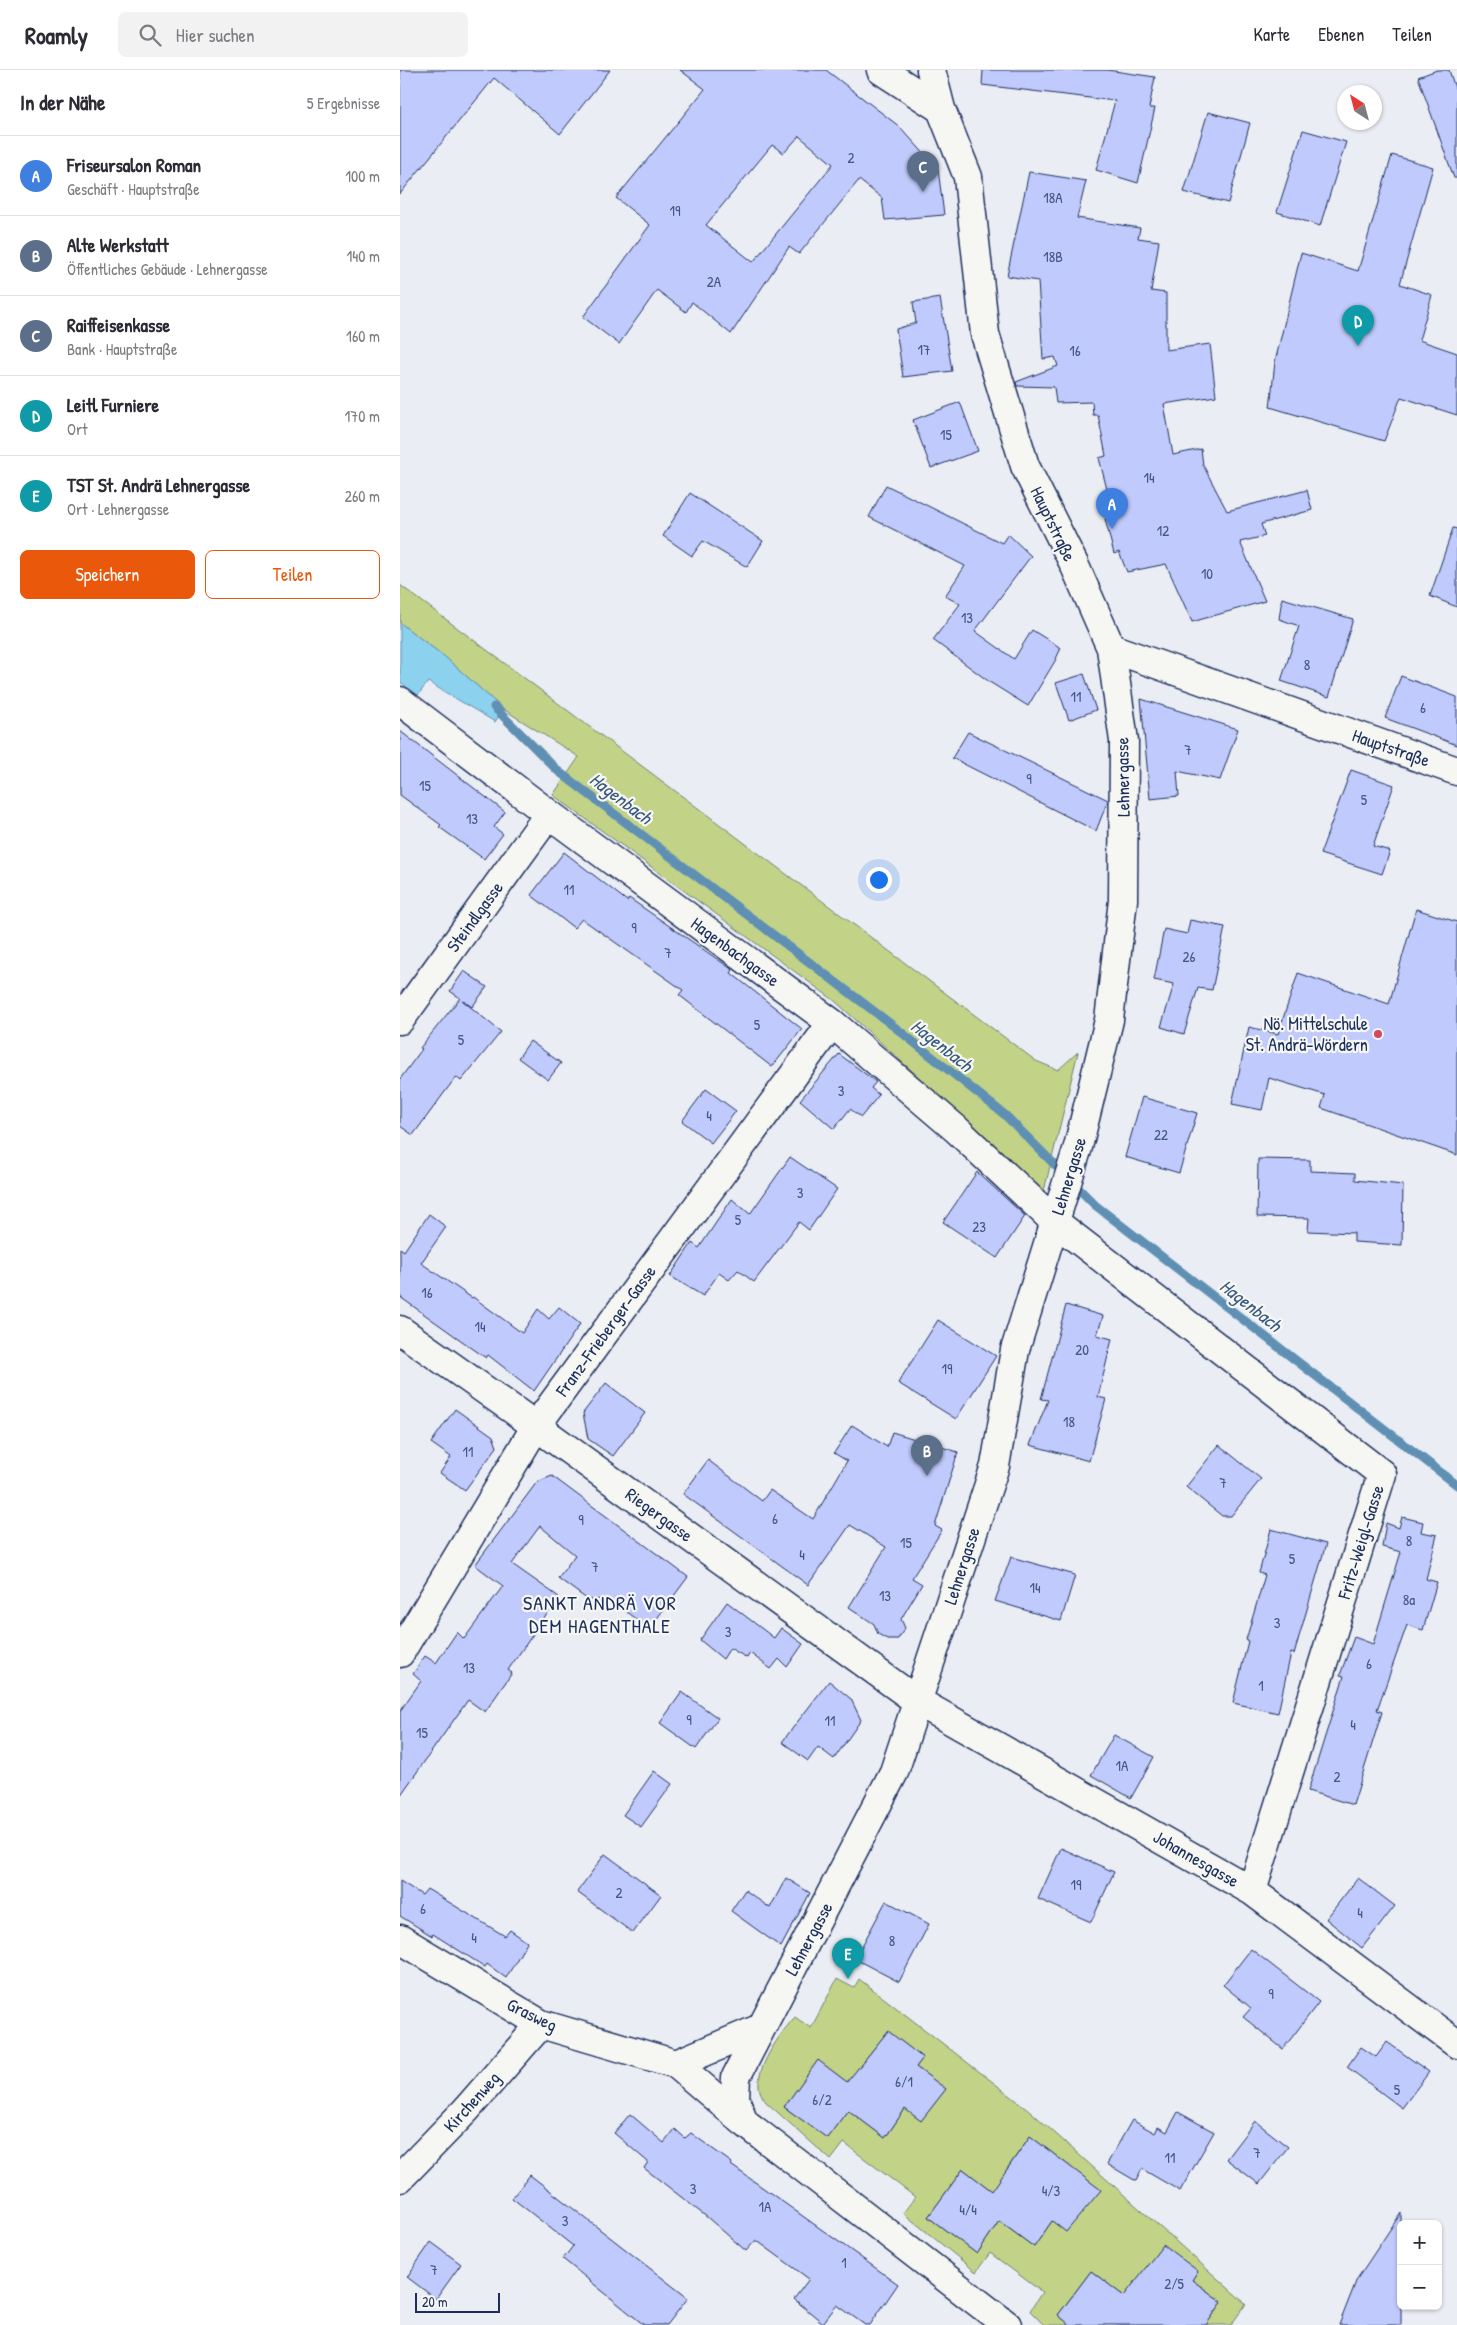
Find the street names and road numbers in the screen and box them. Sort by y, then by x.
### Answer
street label: Hauptstraße [1025,482,1082,565]
street label: Hauptstraße [1349,723,1433,772]
street label: Lehnergasse [1109,737,1136,817]
street label: Steindlgasse [440,876,509,957]
street label: Hagenbachgasse [686,911,785,992]
street label: Lehnergasse [1045,1134,1092,1218]
street label: Franz-Frieberger-Gasse [549,1260,662,1402]
street label: Riegergasse [621,1482,698,1548]
street label: Fritz-Weigl-Gasse [1331,1482,1390,1603]
street label: Lehnergasse [937,1524,986,1608]
street label: Johannesgasse [1149,1824,1244,1893]
street label: Lehnergasse [779,1898,838,1980]
street label: Grasweg [503,1992,562,2037]
street label: Kirchenweg [438,2066,506,2137]

